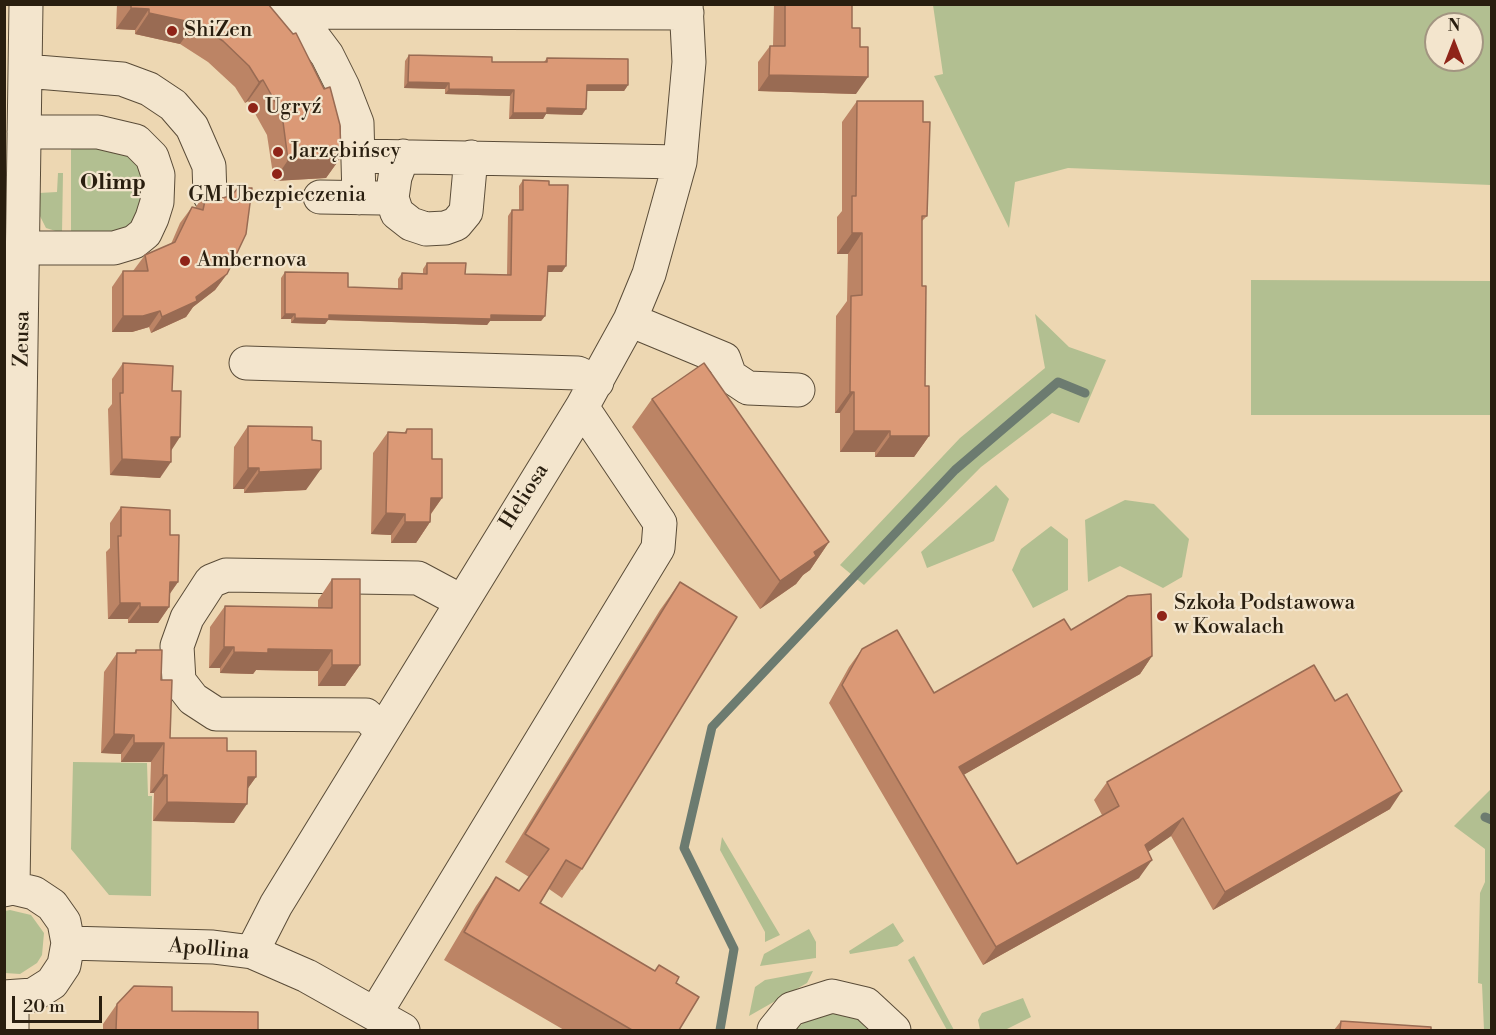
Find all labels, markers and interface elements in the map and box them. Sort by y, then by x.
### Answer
north arrow [1424,12,1484,72]
text: N [1448,16,1460,36]
place label: ShiZen [184,18,252,44]
marker: ShiZen [165,24,179,38]
place label: Ugryź [265,95,322,121]
marker: Ugryź [246,101,260,115]
place label: Jarzębińscy [290,139,401,165]
marker: Jarzębińscy [271,145,285,159]
marker: GM Ubezpieczenia [270,167,284,181]
district label: Olimp [80,171,146,197]
place label: GM Ubezpieczenia [188,183,366,209]
place label: Ambernova [197,248,307,274]
marker: Ambernova [178,254,192,268]
street label: Zeusa [10,311,36,367]
street label: Heliosa [495,460,555,534]
place label: Szkoła Podstawowa w Kowalach [1174,591,1355,641]
marker: Szkoła Podstawowa w Kowalach [1155,609,1169,623]
street label: Apollina [168,934,250,966]
scale bar [15,984,105,1022]
text: 20 m [23,995,65,1018]

